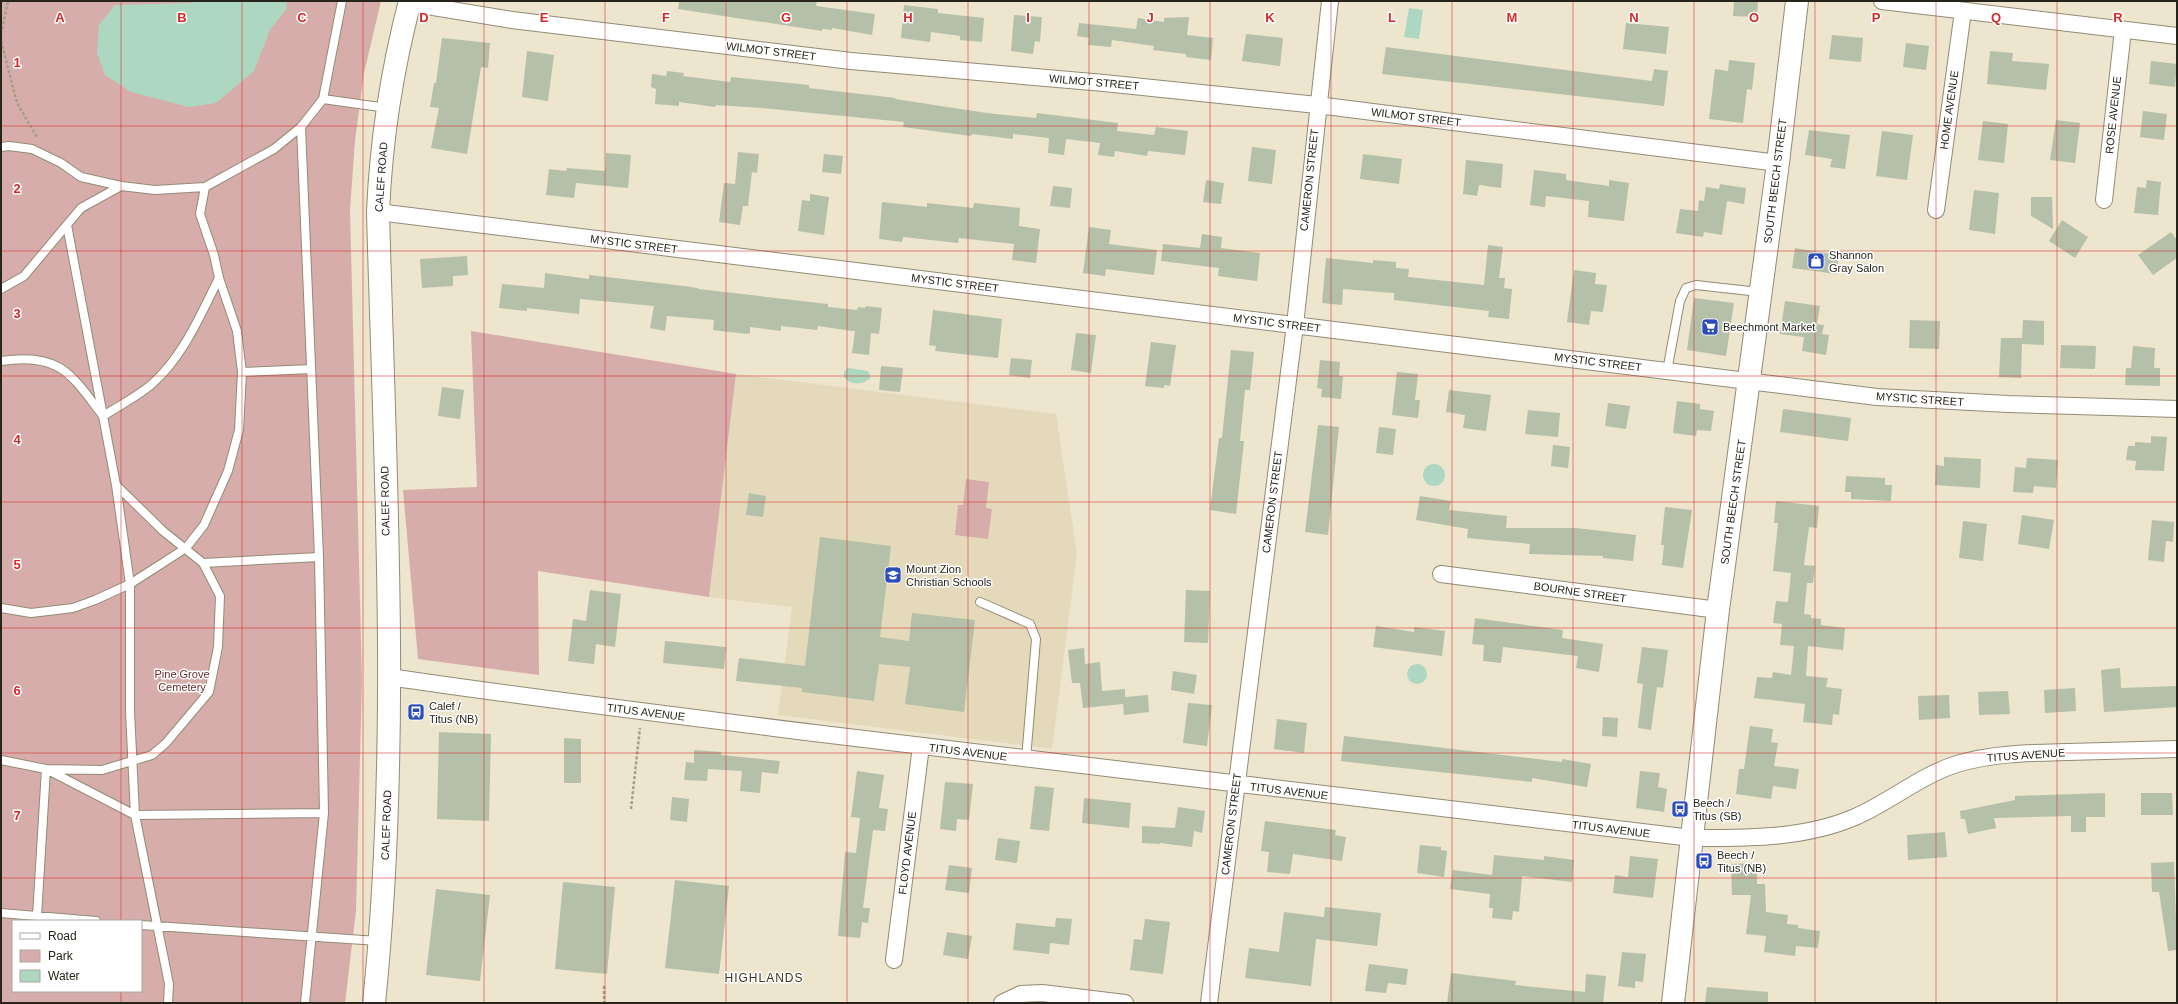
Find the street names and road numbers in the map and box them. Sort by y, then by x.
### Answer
street label: WILMOT STREET [725,40,817,62]
street label: HOME AVENUE [1938,70,1960,150]
street label: WILMOT STREET [1049,72,1140,92]
street label: ROSE AVENUE [2103,76,2123,154]
street label: WILMOT STREET [1370,106,1462,128]
street label: SOUTH BEECH STREET [1761,118,1789,244]
street label: CAMERON STREET [1298,128,1320,232]
street label: CALEF ROAD [373,141,389,212]
street label: MYSTIC STREET [590,233,679,255]
street label: MYSTIC STREET [911,272,1000,294]
street label: MYSTIC STREET [1233,312,1322,334]
street label: MYSTIC STREET [1554,351,1643,373]
street label: MYSTIC STREET [1876,390,1965,408]
street label: SOUTH BEECH STREET [1718,439,1748,565]
street label: CAMERON STREET [1260,450,1284,554]
street label: CALEF ROAD [378,466,392,536]
street label: BOURNE STREET [1533,580,1627,604]
street label: TITUS AVENUE [606,701,686,723]
street label: TITUS AVENUE [928,741,1008,763]
street label: TITUS AVENUE [1986,746,2066,764]
street label: CAMERON STREET [1219,772,1243,876]
street label: TITUS AVENUE [1249,780,1329,802]
street label: CALEF ROAD [379,790,393,860]
street label: FLOYD AVENUE [896,811,918,895]
street label: TITUS AVENUE [1571,818,1651,840]

